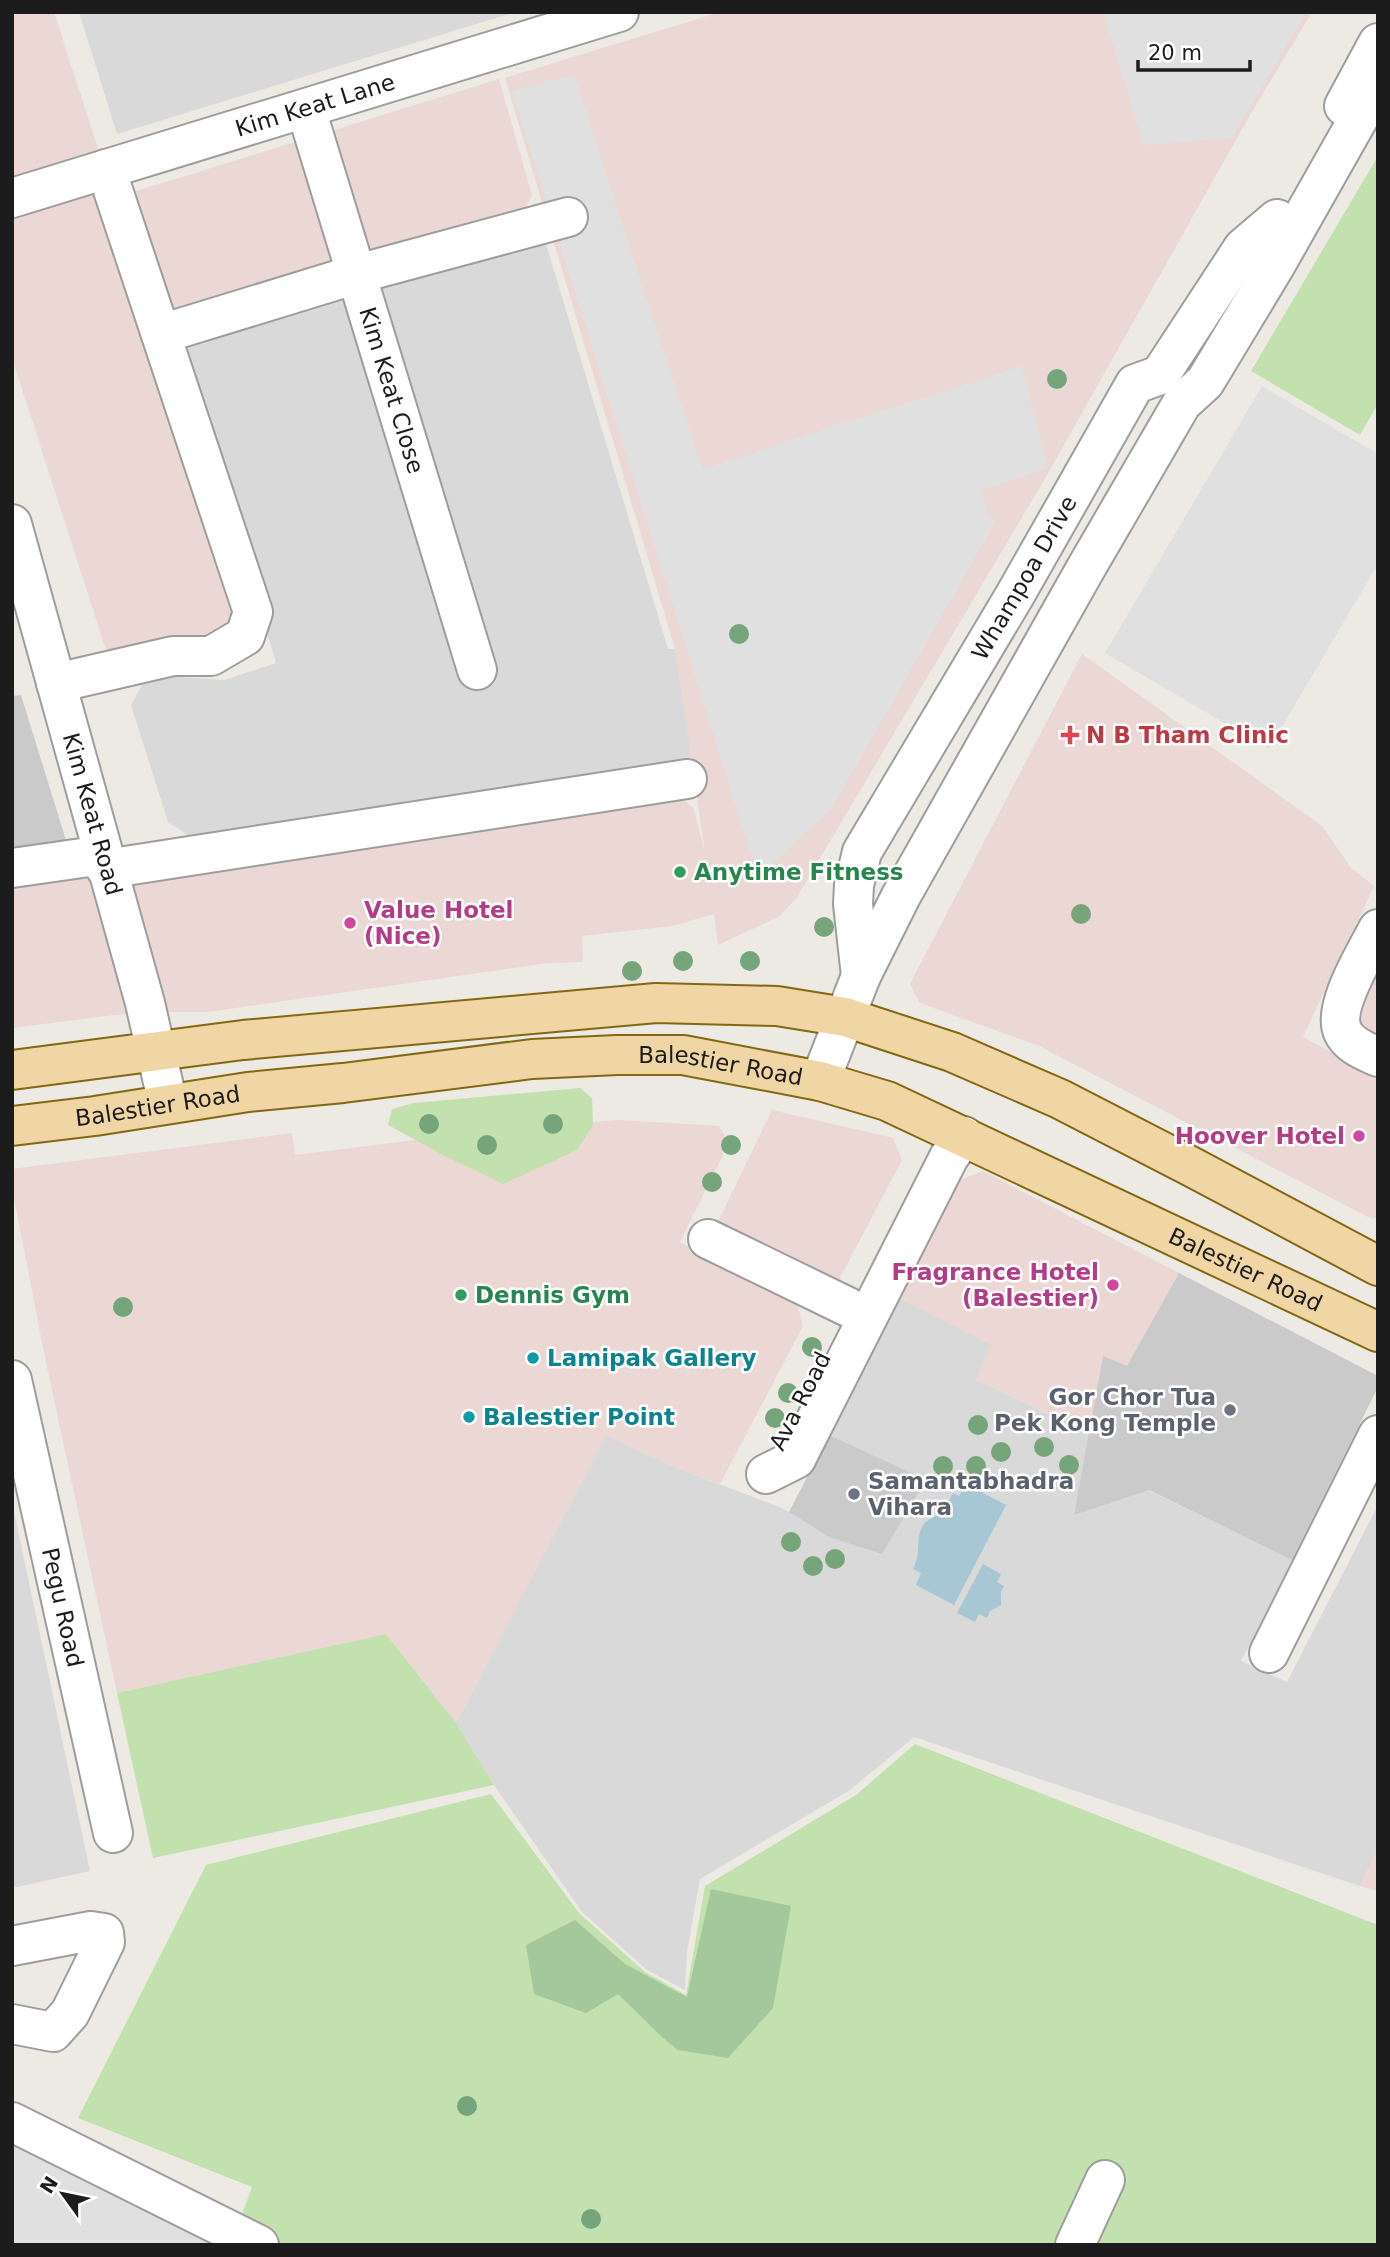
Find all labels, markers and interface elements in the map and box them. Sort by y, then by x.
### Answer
scale bar [1138,28,1250,72]
text: 20 m [1148,41,1202,65]
street label: Kim Keat Lane [232,68,398,142]
street label: Kim Keat Close [354,304,429,476]
street label: Whampoa Drive [966,491,1082,665]
place label: N B Tham Clinic [1086,722,1289,748]
marker: N B Tham Clinic [1060,725,1080,745]
street label: Kim Keat Road [58,730,127,898]
place label: Anytime Fitness [694,859,904,885]
marker: Anytime Fitness [672,864,688,880]
place label: Value Hotel (Nice) [364,897,513,949]
marker: Value Hotel (Nice) [342,915,358,931]
street label: Balestier Road [638,1042,805,1090]
street label: Balestier Road [74,1080,242,1131]
place label: Hoover Hotel [1175,1123,1345,1149]
marker: Hoover Hotel [1351,1128,1367,1144]
street label: Balestier Road [1165,1222,1326,1317]
place label: Fragrance Hotel (Balestier) [891,1259,1099,1311]
marker: Fragrance Hotel (Balestier) [1105,1277,1121,1293]
place label: Dennis Gym [475,1282,630,1308]
marker: Dennis Gym [453,1287,469,1303]
place label: Lamipak Gallery [547,1345,756,1371]
street label: Ava Road [764,1347,836,1455]
marker: Lamipak Gallery [525,1350,541,1366]
place label: Gor Chor Tua Pek Kong Temple [994,1384,1216,1436]
marker: Gor Chor Tua Pek Kong Temple [1222,1402,1238,1418]
place label: Balestier Point [483,1404,675,1430]
marker: Balestier Point [461,1409,477,1425]
place label: Samantabhadra Vihara [868,1468,1074,1520]
marker: Samantabhadra Vihara [846,1486,862,1502]
street label: Pegu Road [37,1545,89,1670]
north arrow [28,2159,98,2229]
text: N [35,2172,62,2197]

